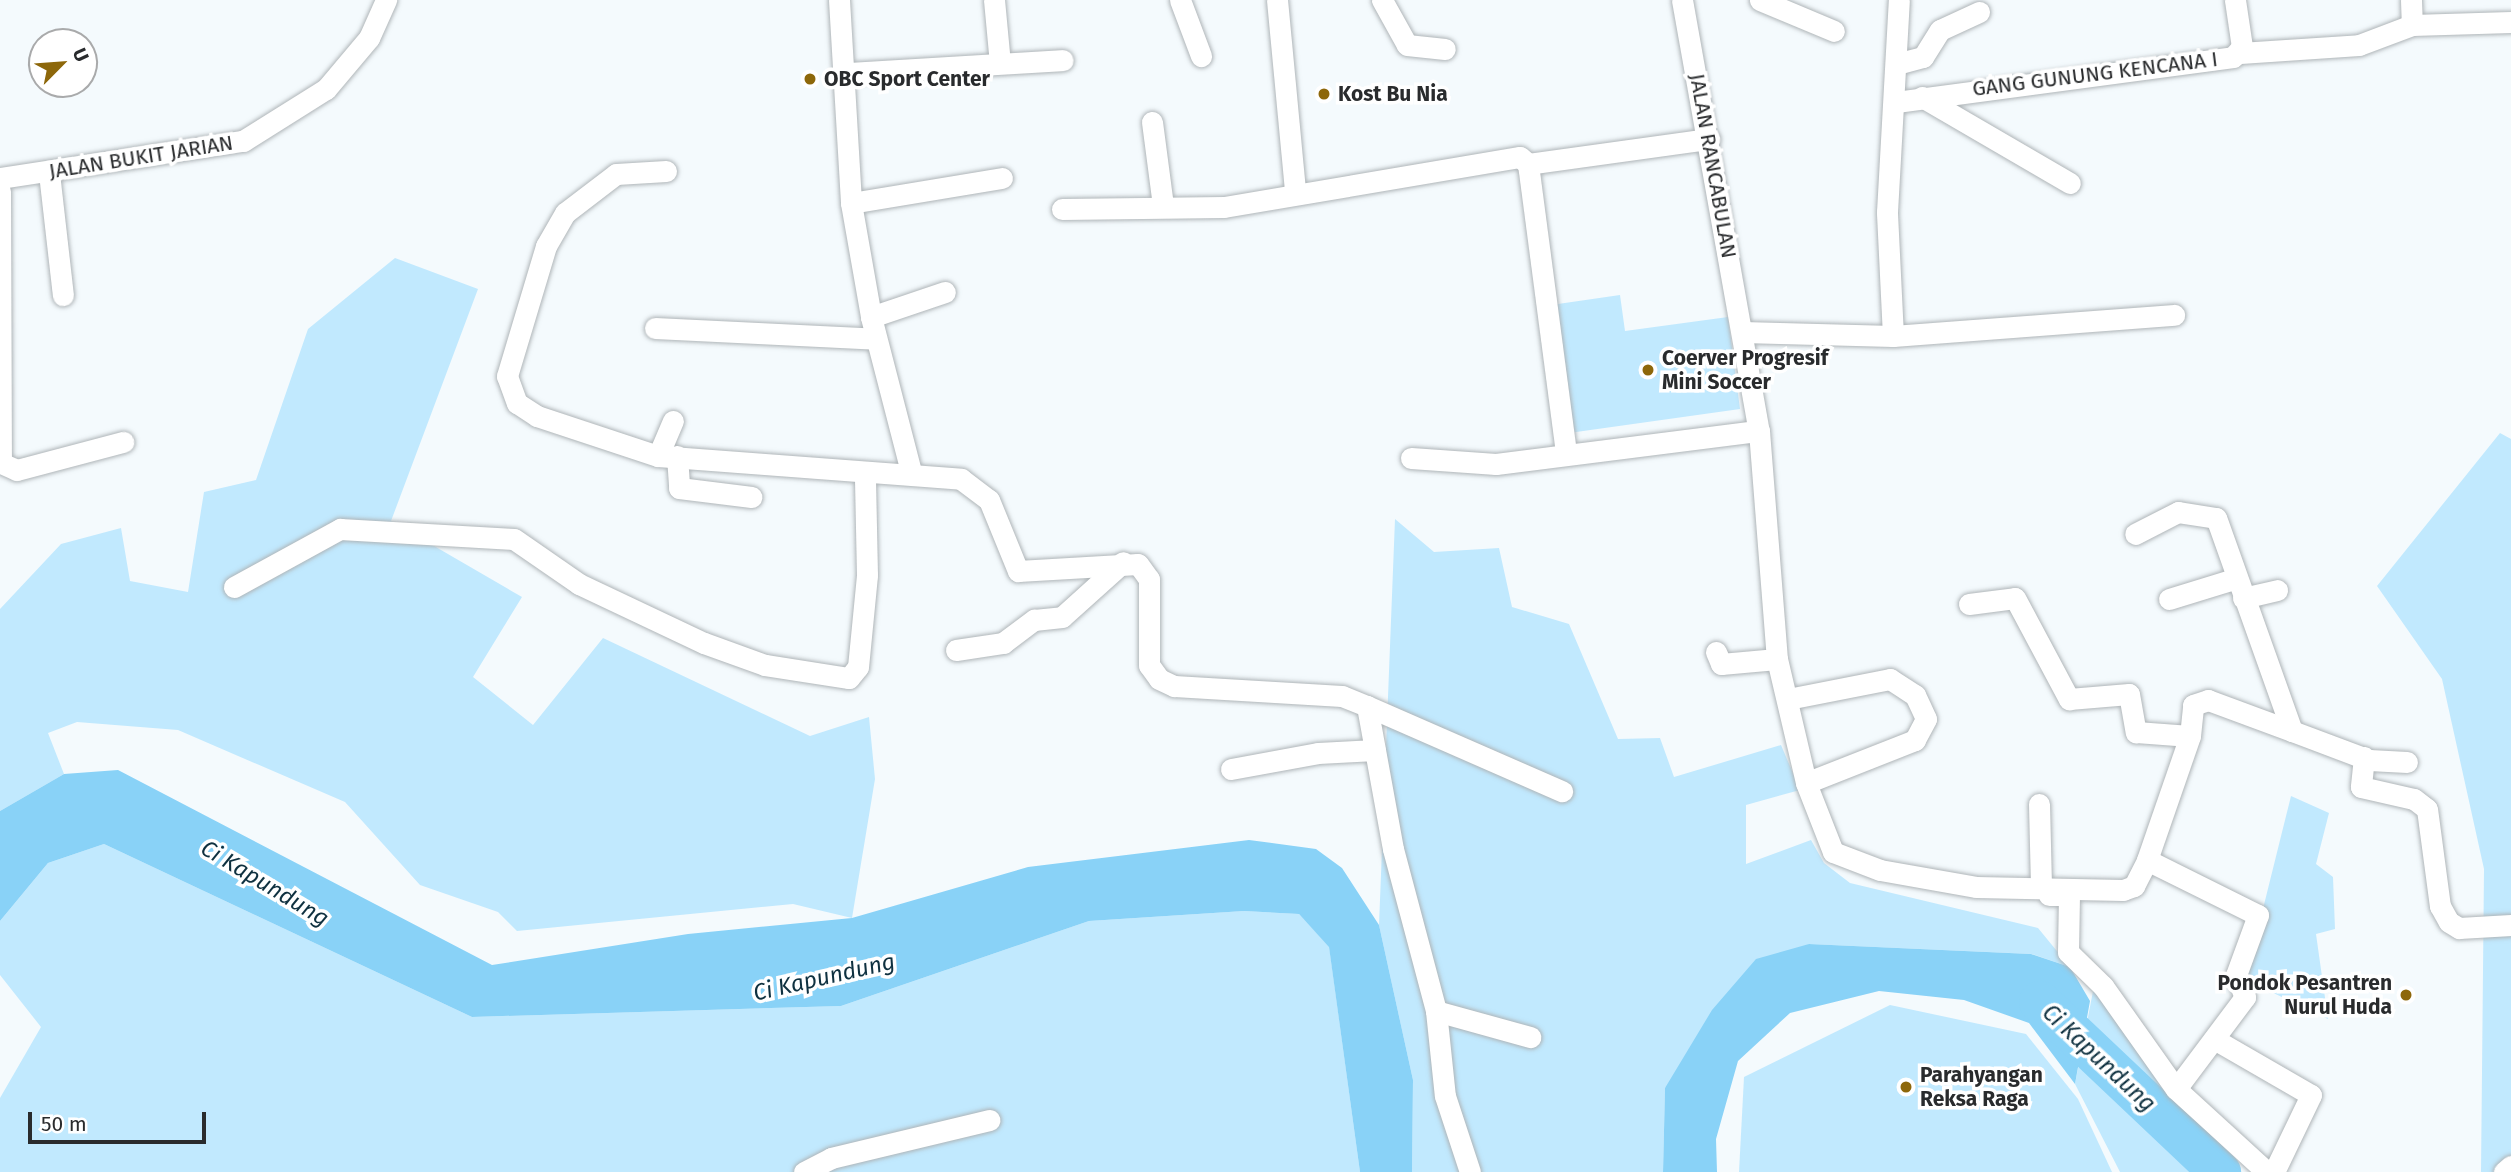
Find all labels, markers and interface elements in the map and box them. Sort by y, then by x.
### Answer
north arrow [28,28,98,98]
text: U [68,44,94,65]
street label: GANG GUNUNG KENCANA I [1971,46,2219,102]
place label: OBC Sport Center [824,66,990,92]
marker: OBC Sport Center [802,71,818,87]
street label: JALAN RANCABULAN [1684,72,1742,260]
place label: Kost Bu Nia [1338,81,1448,107]
marker: Kost Bu Nia [1316,86,1332,102]
street label: JALAN BUKIT JARIAN [47,130,235,184]
place label: Coerver Progresif Mini Soccer [1662,345,1828,395]
marker: Coerver Progresif Mini Soccer [1640,362,1656,378]
water label: Ci Kapundung [196,834,334,932]
water label: Ci Kapundung [750,947,898,1007]
place label: Pondok Pesantren Nurul Huda [2217,970,2392,1020]
marker: Pondok Pesantren Nurul Huda [2398,987,2414,1003]
water label: Ci Kapundung [2037,999,2161,1117]
place label: Parahyangan Reksa Raga [1920,1062,2043,1112]
marker: Parahyangan Reksa Raga [1898,1079,1914,1095]
scale bar [32,1098,210,1142]
text: 50 m [41,1111,87,1137]

